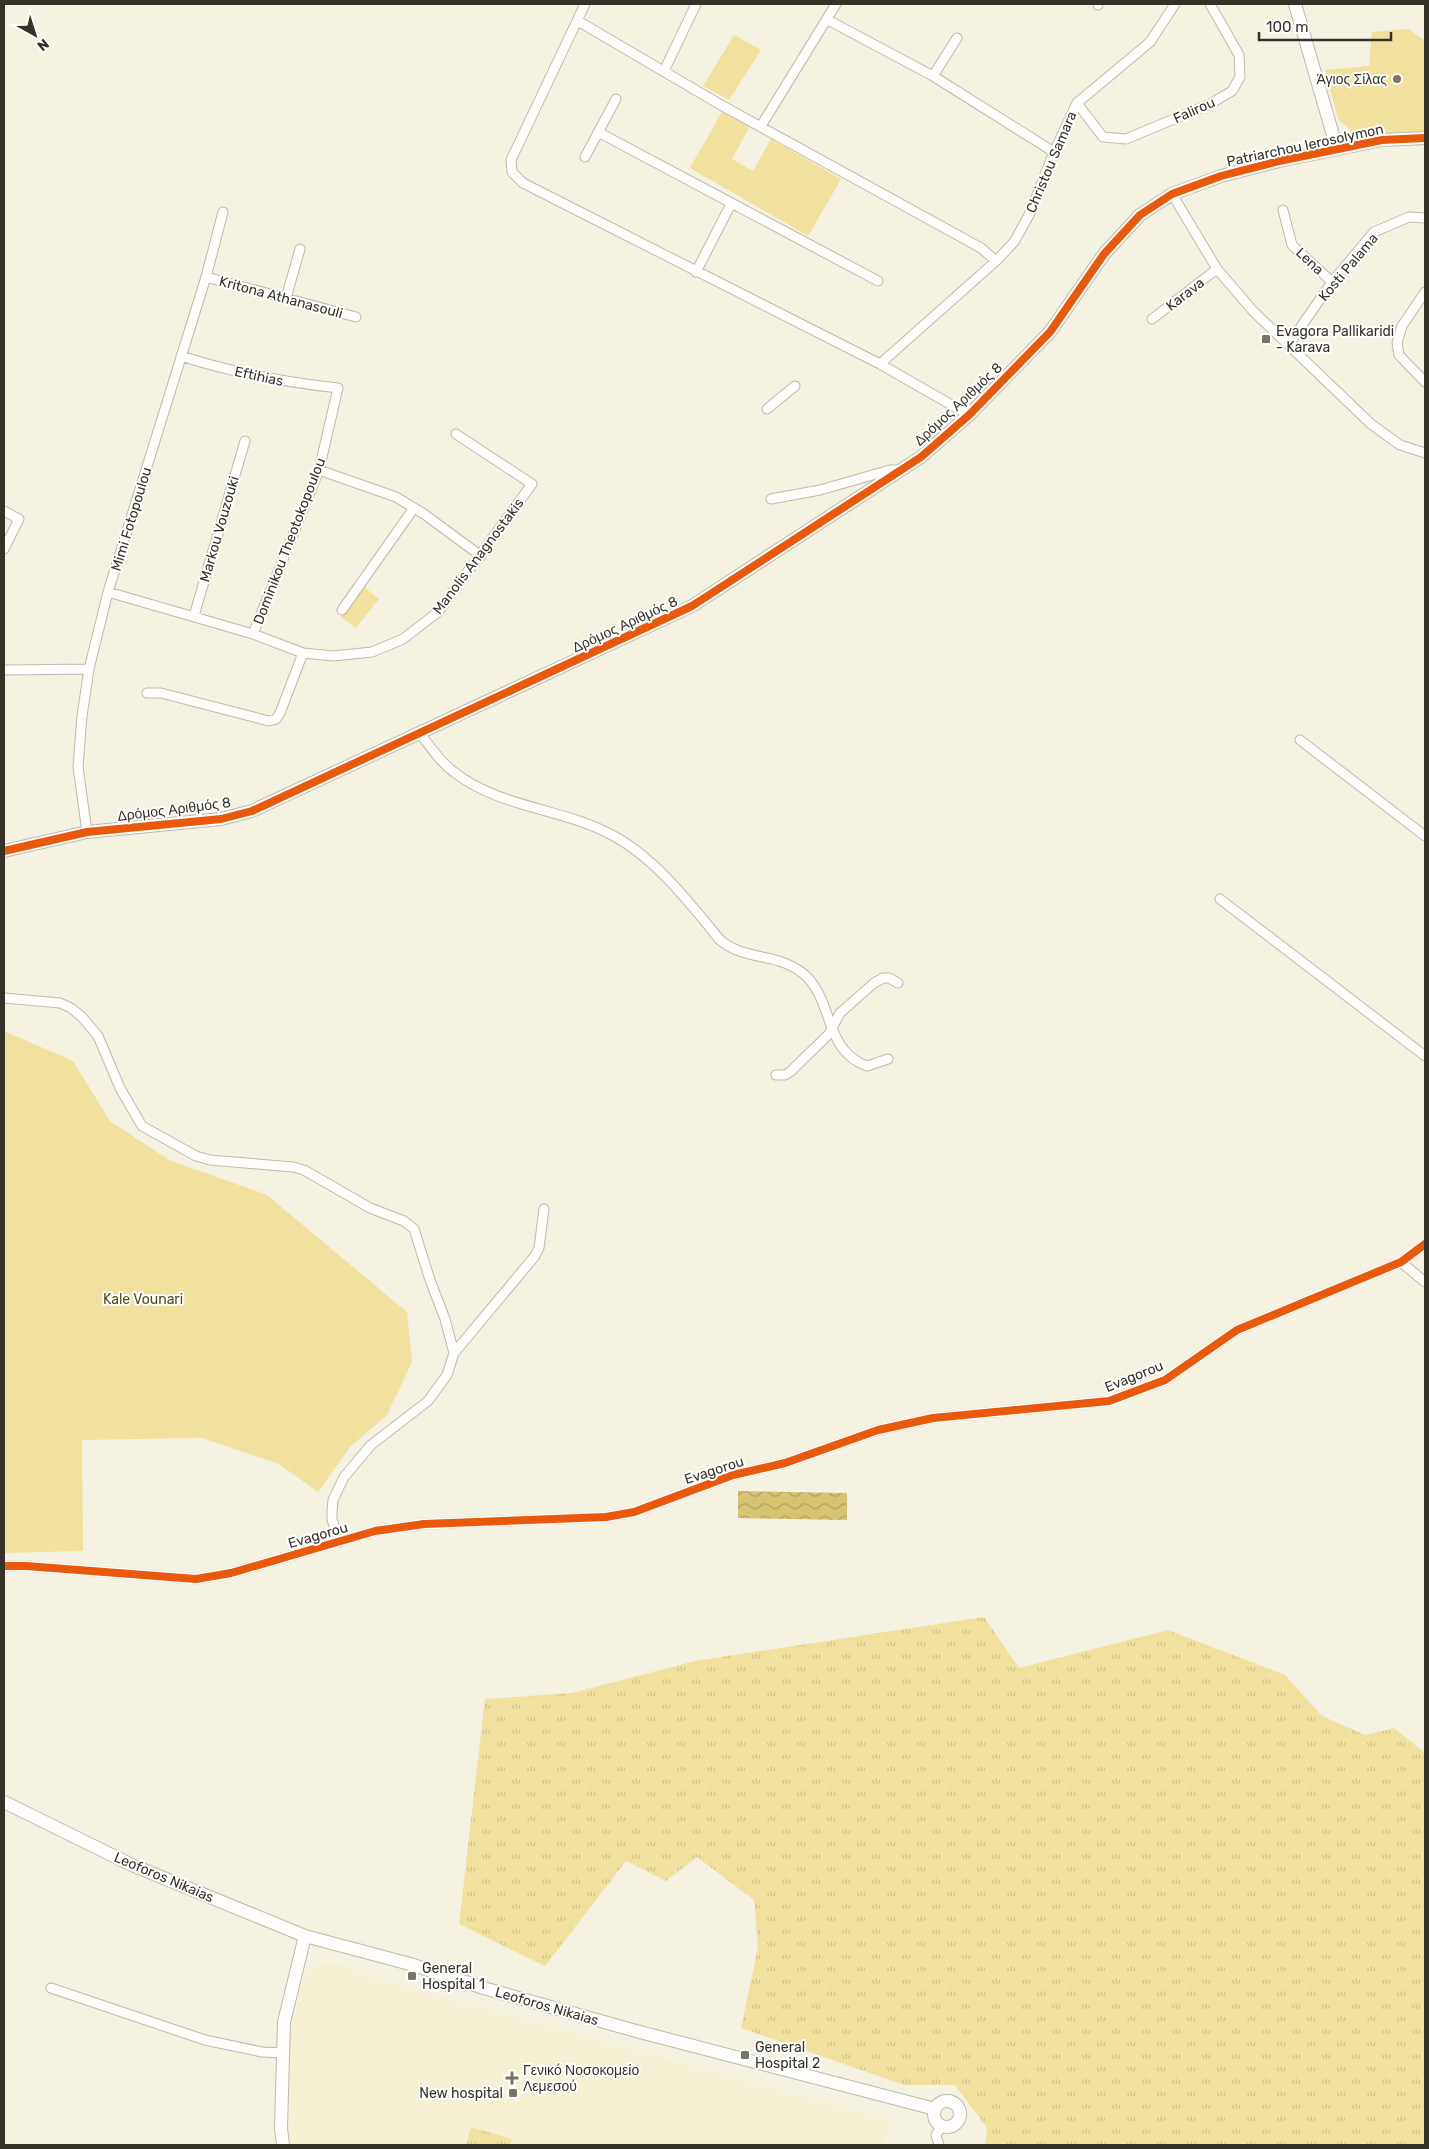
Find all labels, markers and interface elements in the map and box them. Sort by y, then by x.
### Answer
north arrow [10,10,60,60]
scale bar [1259,10,1392,42]
text: 100 m [1266,18,1308,36]
text: N [34,35,52,54]
place label: Άγιος Σίλας [1316,71,1387,88]
marker: Άγιος Σίλας [1391,73,1403,85]
street label: Falirou [1171,94,1218,127]
street label: Christou Samara [1022,109,1081,216]
street label: Patriarchou Ierosolymon [1225,121,1385,170]
street label: Kosti Palama [1315,230,1382,305]
street label: Lena [1292,244,1327,278]
street label: Kritona Athanasouli [217,273,345,322]
street label: Karava [1163,274,1208,315]
place label: Evagora Pallikaridi - Karava [1276,323,1394,356]
marker: Evagora Pallikaridi - Karava [1260,333,1272,345]
street label: Δρόμος Αριθμός 8 [911,359,1006,450]
street label: Eftihias [233,363,285,390]
street label: Dominikou Theotokopoulou [250,455,329,627]
street label: Mimi Fotopoulou [108,465,155,573]
street label: Markou Vouzouki [196,474,243,584]
street label: Manolis Anagnostakis [429,495,528,618]
street label: Δρόμος Αριθμός 8 [570,593,681,656]
street label: Δρόμος Αριθμός 8 [116,794,232,825]
park label: Kale Vounari [103,1291,183,1308]
street label: Evagorou [1102,1357,1166,1396]
street label: Evagorou [682,1453,746,1488]
street label: Evagorou [286,1519,350,1552]
street label: Leoforos Nikaias [111,1849,216,1906]
place label: General Hospital 1 [422,1960,485,1993]
marker: General Hospital 1 [406,1970,418,1982]
street label: Leoforos Nikaias [493,1984,601,2029]
place label: General Hospital 2 [755,2039,820,2072]
marker: General Hospital 2 [739,2049,751,2061]
place label: Γενικό Νοσοκομείο Λεμεσού [523,2062,639,2095]
marker: Γενικό Νοσοκομείο Λεμεσού [505,2071,519,2085]
place label: New hospital [419,2085,503,2102]
marker: New hospital [507,2087,519,2099]

